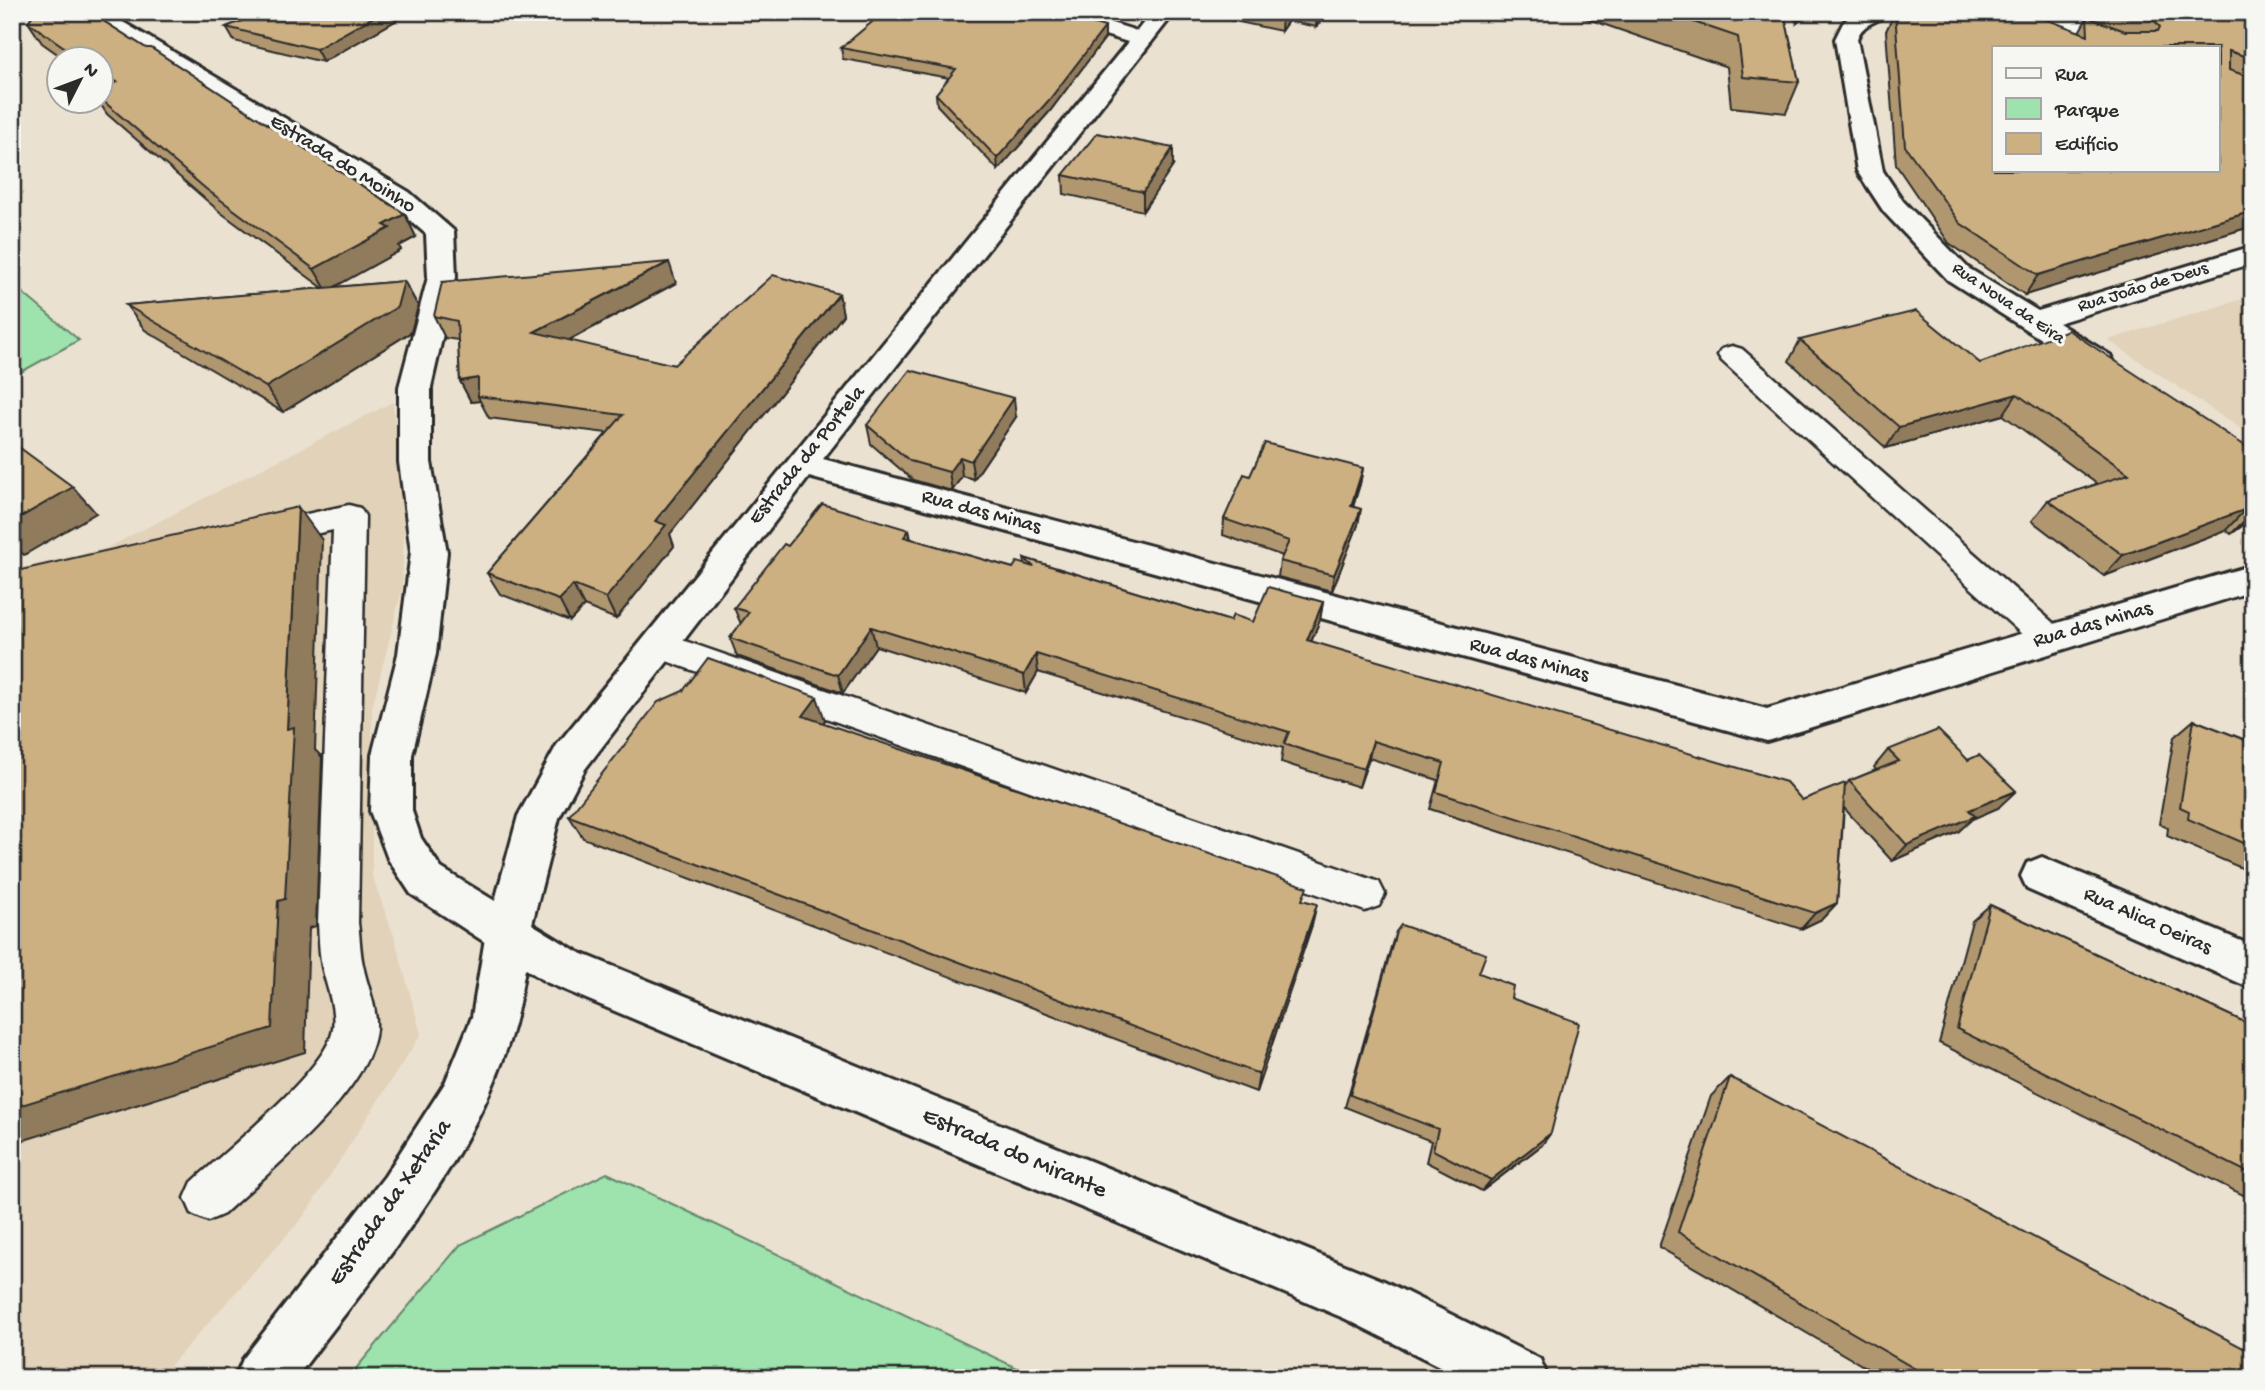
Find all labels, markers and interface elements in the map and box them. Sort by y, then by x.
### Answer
north arrow [46,46,116,116]
legend [1992,46,2220,172]
text: N [77,59,103,83]
text: Rua [2055,64,2089,89]
text: Parque [2054,100,2120,125]
street label: Estrada do Moinho [264,110,420,220]
text: Edifício [2055,134,2119,159]
street label: Rua Nova da Eira [1948,258,2069,350]
street label: Rua João de Deus [2075,258,2212,318]
street label: Estrada da Portela [744,380,873,531]
street label: Rua das Minas [919,485,1045,541]
street label: Rua das Minas [2031,597,2157,655]
street label: Rua das Minas [1467,633,1593,689]
street label: Rua Alica Oeiras [2079,883,2216,962]
street label: Estrada do Mirante [917,1102,1111,1206]
street label: Estrada da Xetaria [323,1114,460,1292]

